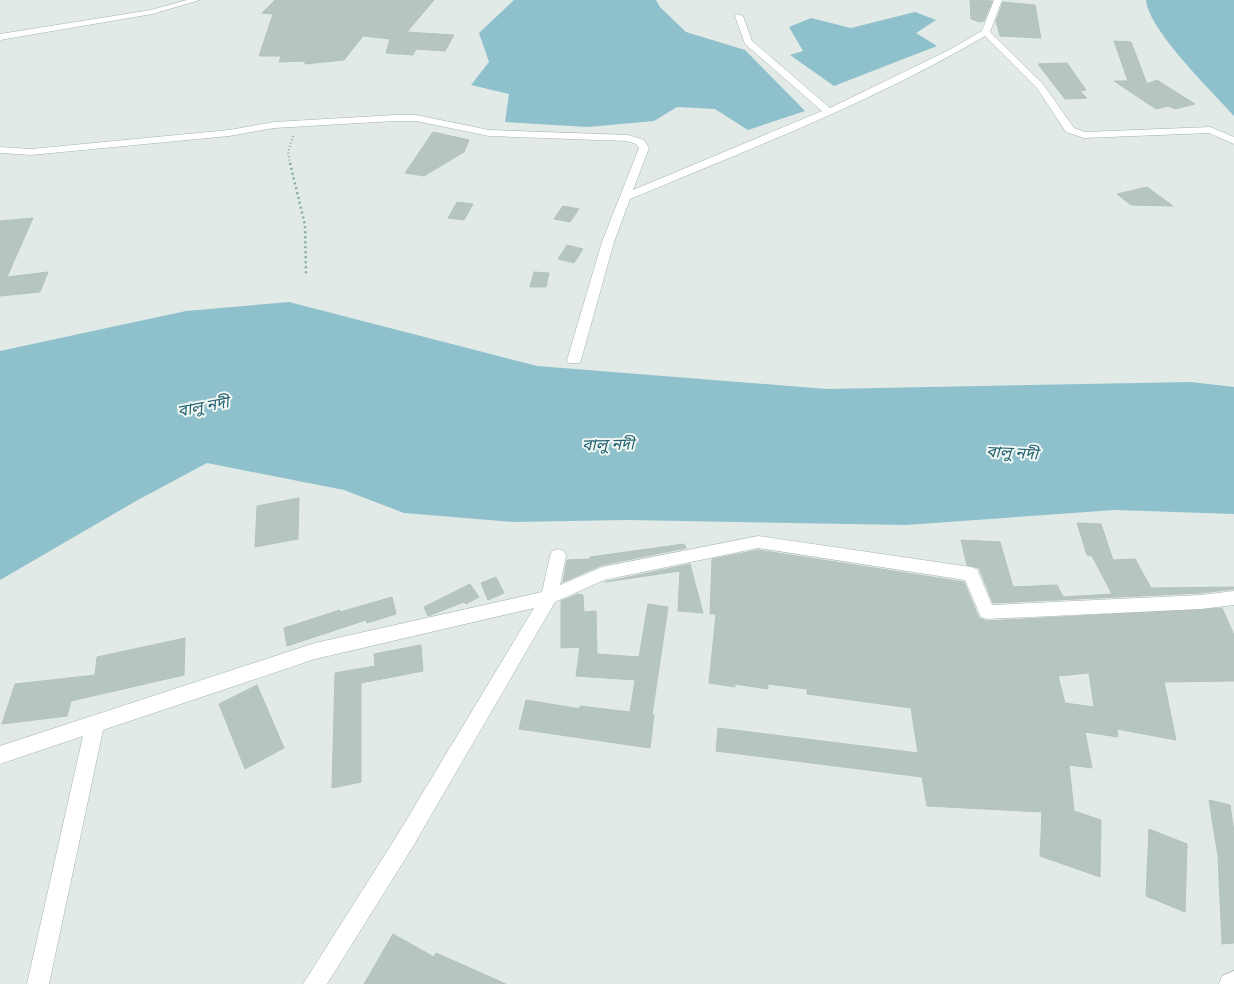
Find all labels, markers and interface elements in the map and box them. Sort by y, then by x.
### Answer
water label: বালু নদী [176,392,233,421]
water label: বালু নদী [582,434,637,454]
water label: বালু নদী [985,442,1041,463]

